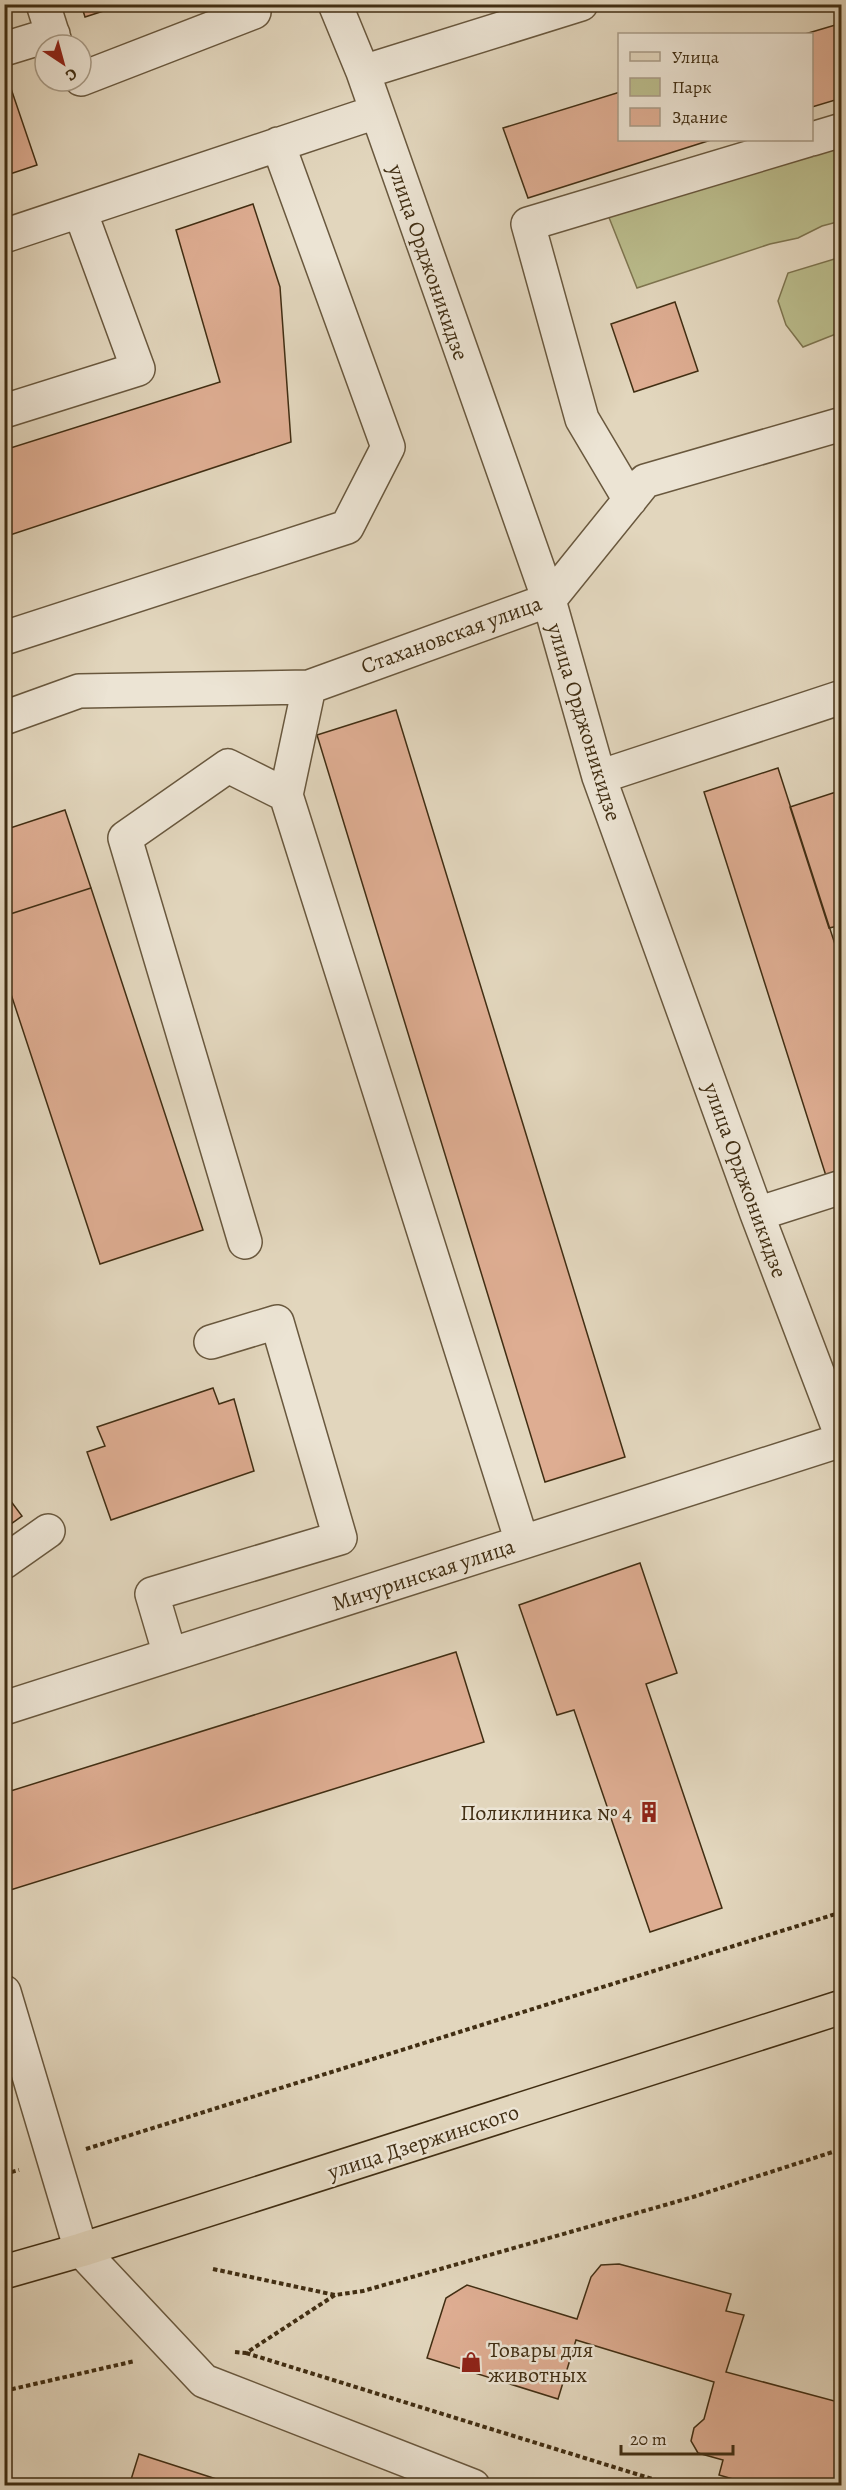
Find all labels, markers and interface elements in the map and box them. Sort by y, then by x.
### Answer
north arrow [33,33,93,93]
legend [618,33,813,141]
text: Улица [672,45,720,69]
text: С [61,63,82,86]
text: Парк [672,75,712,99]
text: Здание [672,105,728,129]
street label: улица Орджоникидзе [380,159,476,364]
street label: Стахановская улица [357,588,547,682]
street label: улица Орджоникидзе [539,619,628,825]
street label: улица Орджоникидзе [695,1078,794,1282]
street label: Мичуринская улица [328,1531,520,1619]
place label: Поликлиника № 4 [460,1798,632,1828]
building icon: Поликлиника № 4 [637,1800,661,1824]
street label: улица Дзержинского [323,2097,523,2187]
place label: Товары для животных [488,2335,593,2390]
shop icon: Товары для животных [459,2350,483,2374]
scale bar [621,2418,734,2456]
text: 20 m [630,2427,667,2451]

